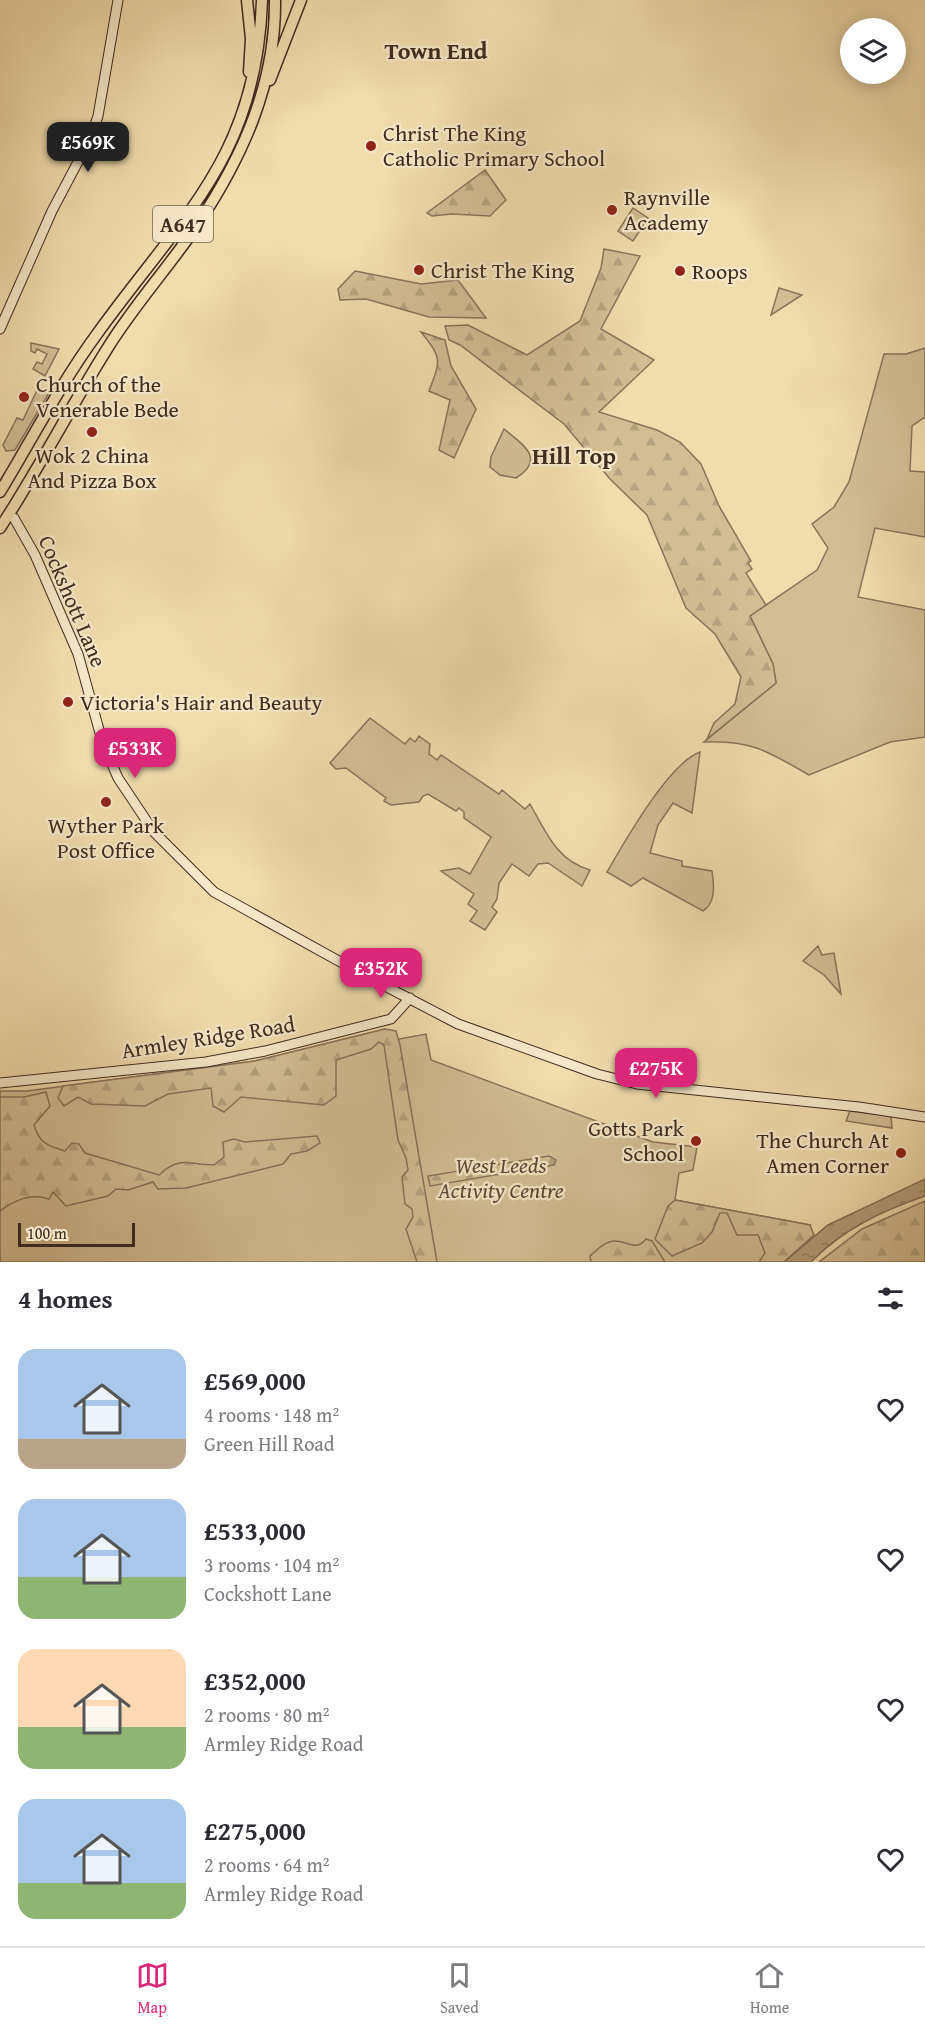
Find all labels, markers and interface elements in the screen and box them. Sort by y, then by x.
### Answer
map controls [840,18,906,84]
button: layers [840,18,906,84]
district label: Town End [384,33,488,68]
place label: Christ The King Catholic Primary School [383,117,605,174]
pin: £569K [46,122,130,173]
text: £569K [61,127,115,156]
marker: Christ The King Catholic Primary School [364,139,378,153]
place label: Raynville Academy [624,181,710,238]
marker: Raynville Academy [605,203,619,217]
road number: A647 [153,206,213,242]
place label: Christ The King [431,254,574,286]
place label: Roops [692,255,748,287]
marker: Christ The King [412,263,426,277]
marker: Roops [673,264,687,278]
place label: Church of the Venerable Bede [36,368,179,425]
marker: Church of the Venerable Bede [17,390,31,404]
marker: Wok 2 China And Pizza Box [85,425,99,439]
district label: Hill Top [532,438,616,473]
place label: Wok 2 China And Pizza Box [27,439,157,496]
street label: Cockshott Lane [31,530,115,672]
place label: Victoria's Hair and Beauty [80,686,322,718]
marker: Victoria's Hair and Beauty [61,695,75,709]
pin: £533K [93,728,177,779]
text: £533K [108,733,162,762]
marker: Wyther Park Post Office [99,795,113,809]
place label: Wyther Park Post Office [48,809,165,866]
pin: £352K [339,948,423,999]
text: £352K [354,953,408,982]
street label: Armley Ridge Road [119,1007,297,1067]
pin: £275K [614,1048,698,1099]
text: £275K [629,1053,683,1082]
place label: Gotts Park School [588,1112,685,1169]
place label: The Church At Amen Corner [756,1124,889,1181]
marker: Gotts Park School [689,1134,703,1148]
marker: The Church At Amen Corner [894,1146,908,1160]
park label: West Leeds Activity Centre [437,1149,564,1206]
scale bar [18,1220,135,1248]
text: 100 m [27,1221,67,1245]
text: 4 homes [18,1279,113,1318]
icon: filters [874,1282,907,1315]
text: £569,000 [204,1361,306,1400]
icon: home [66,1373,138,1445]
icon: heart [874,1393,907,1426]
text: 4 rooms · 148 m² [204,1400,339,1429]
text: Green Hill Road [204,1429,335,1458]
text: £533,000 [204,1511,306,1550]
icon: home [66,1523,138,1595]
icon: heart [874,1543,907,1576]
text: 3 rooms · 104 m² [204,1550,339,1579]
text: Cockshott Lane [204,1579,332,1608]
text: £352,000 [204,1661,306,1700]
icon: home [66,1673,138,1745]
icon: heart [874,1693,907,1726]
text: 2 rooms · 80 m² [204,1700,330,1729]
text: Armley Ridge Road [204,1729,363,1758]
text: £275,000 [204,1811,306,1850]
icon: home [66,1823,138,1895]
icon: heart [874,1843,907,1876]
text: 2 rooms · 64 m² [204,1850,330,1879]
text: Armley Ridge Road [204,1879,363,1908]
tab: Map [136,1959,169,2019]
tab: Saved [440,1959,479,2019]
tab: Home [750,1959,789,2019]

